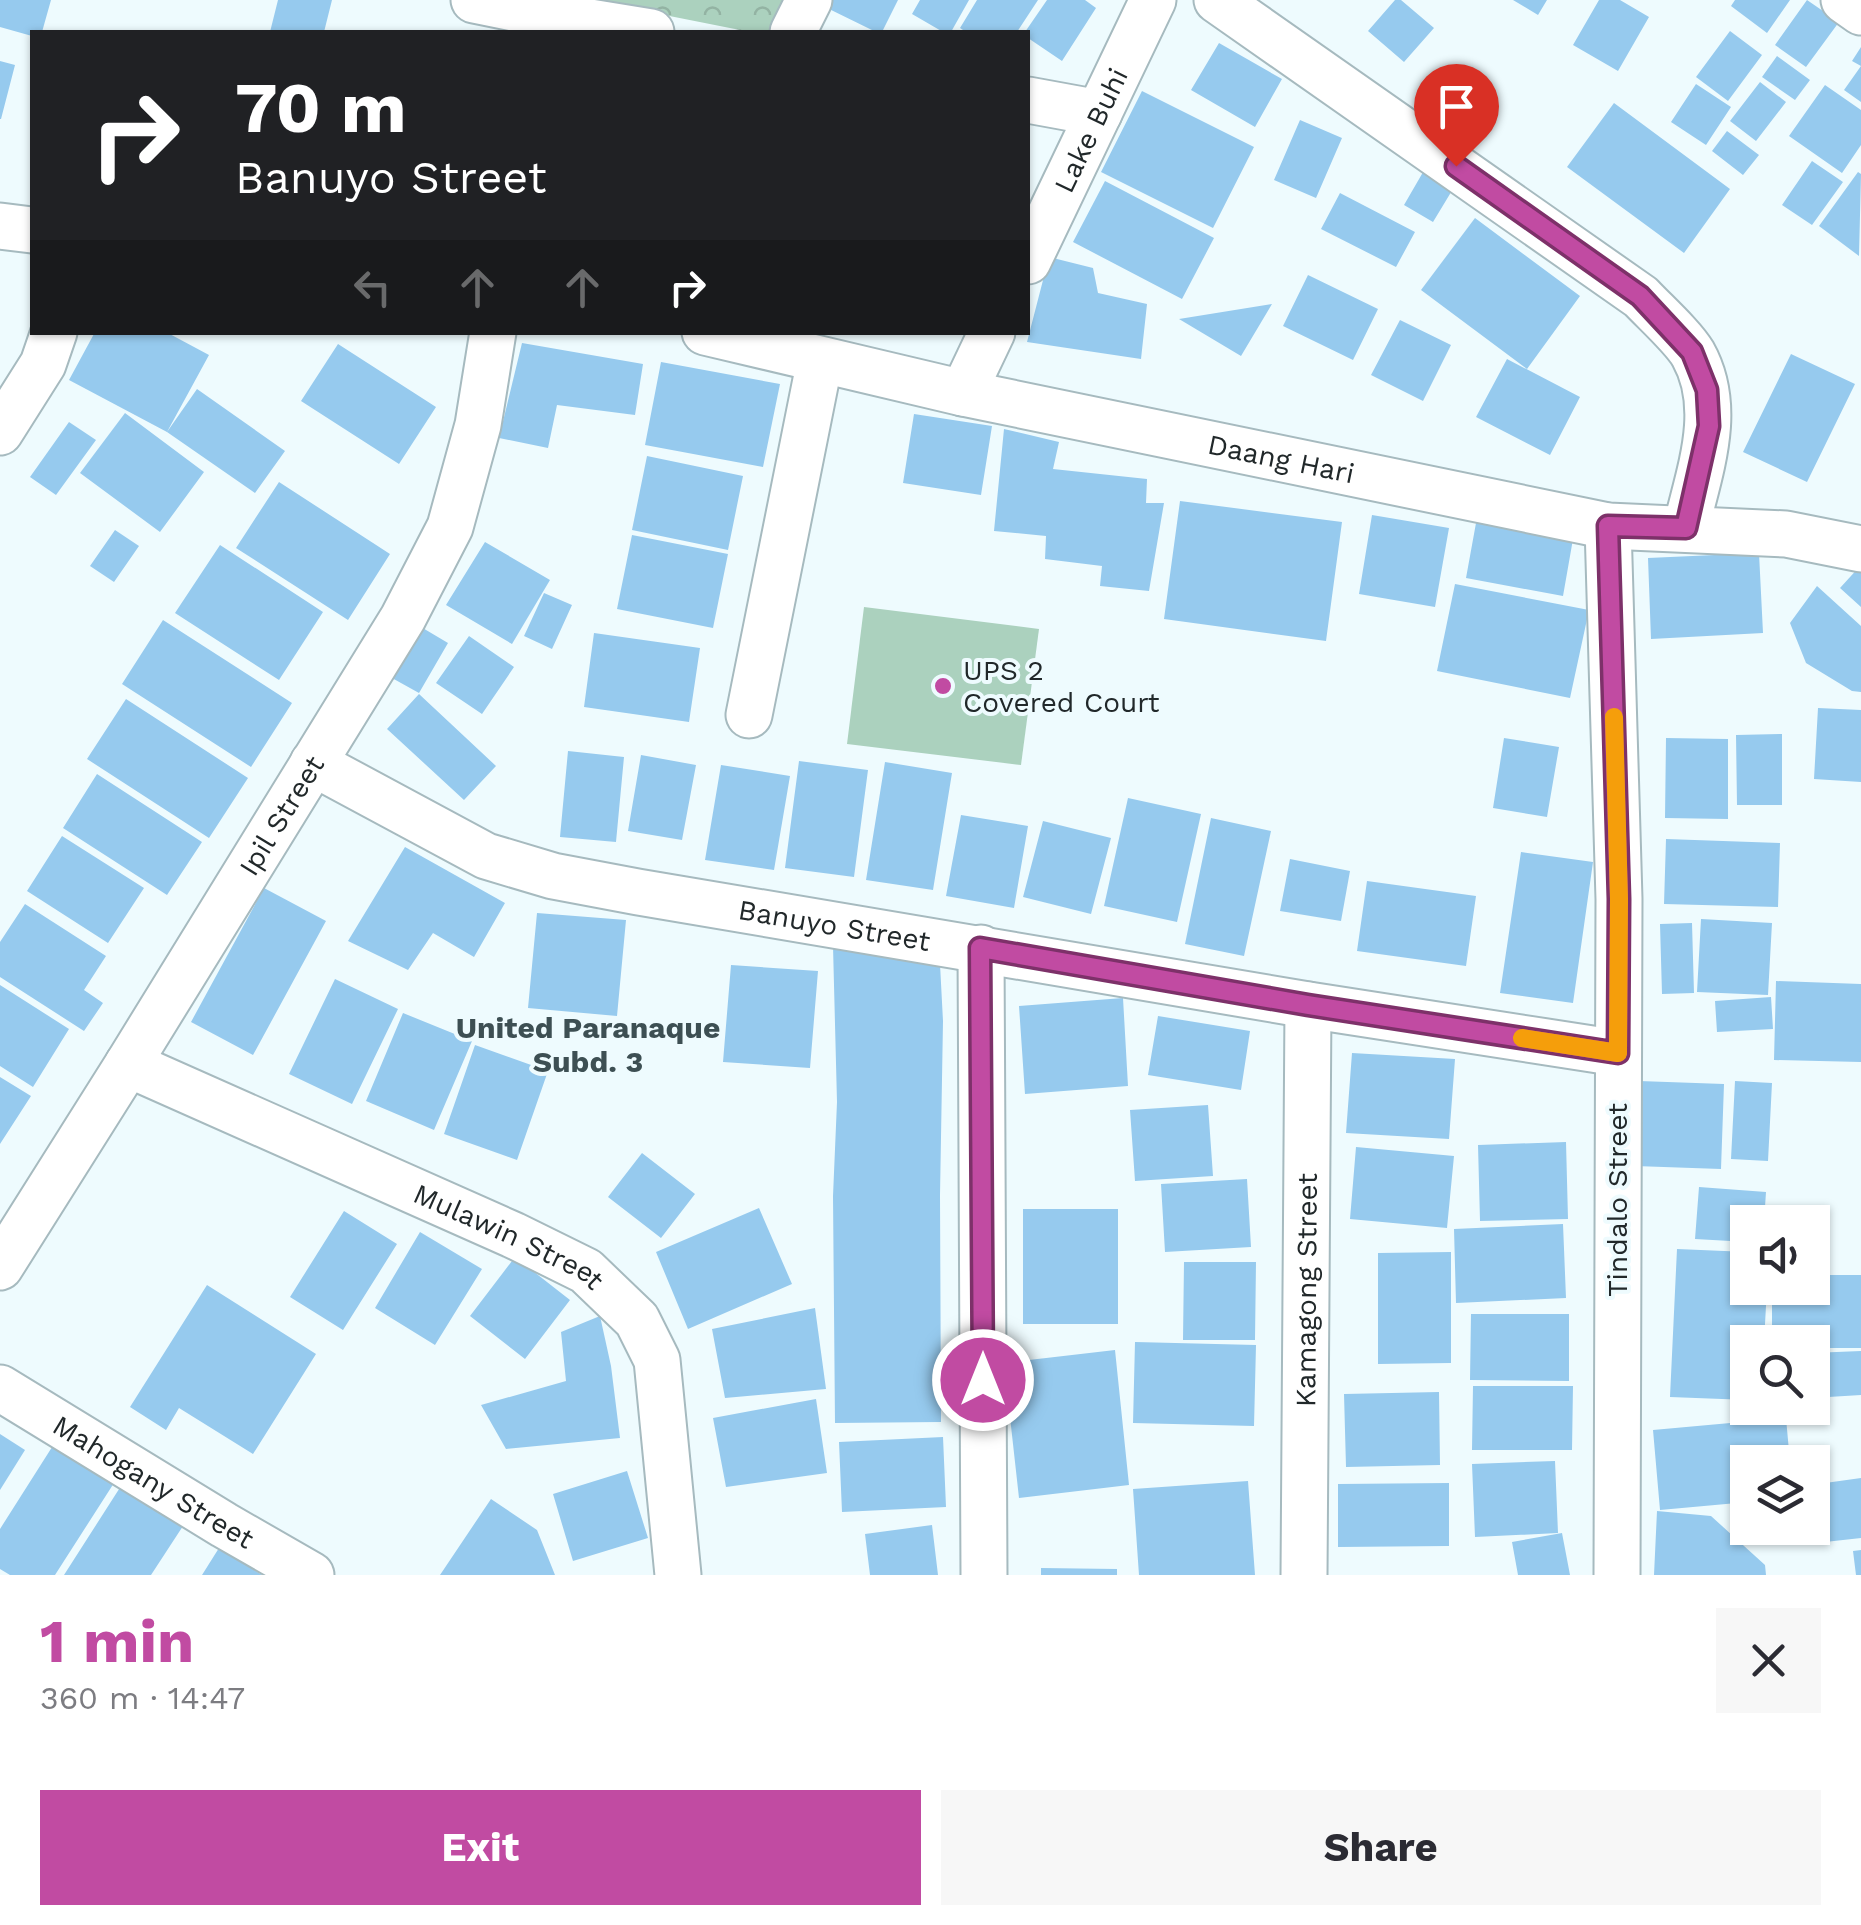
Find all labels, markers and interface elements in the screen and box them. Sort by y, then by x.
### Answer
street label: Lake Buhi [1047,63,1134,198]
pin [1414,64,1499,167]
text: 70 m [235,67,407,149]
icon: right [70,70,200,200]
icon: arrive [1429,79,1484,134]
text: Banuyo Street [235,151,547,204]
icon: left [345,260,400,315]
icon: ahead [450,260,505,315]
icon: ahead [555,260,610,315]
icon: right [660,260,715,315]
street label: Daang Hari [1205,427,1357,490]
place label: UPS 2 Covered Court [963,654,1160,719]
marker: UPS 2 Covered Court [932,675,954,697]
street label: Ipil Street [232,749,331,881]
street label: Banuyo Street [736,893,933,958]
district label: United Paranaque Subd. 3 [456,1010,720,1079]
street label: Tindalo Street [1601,1103,1634,1297]
street label: Kamagong Street [1289,1173,1323,1407]
street label: Mulawin Street [409,1177,611,1296]
map controls [1730,1205,1830,1545]
button: sound [1730,1205,1830,1305]
button: search [1730,1325,1830,1425]
position arrow [931,1328,1035,1432]
street label: Mahogany Street [47,1408,260,1555]
button: layers [1730,1445,1830,1545]
text: 1 min [40,1606,194,1677]
button: close [1716,1608,1821,1713]
text: 360 m · 14:47 [40,1679,245,1717]
button: Exit [40,1790,921,1905]
button: Share [941,1790,1821,1905]

